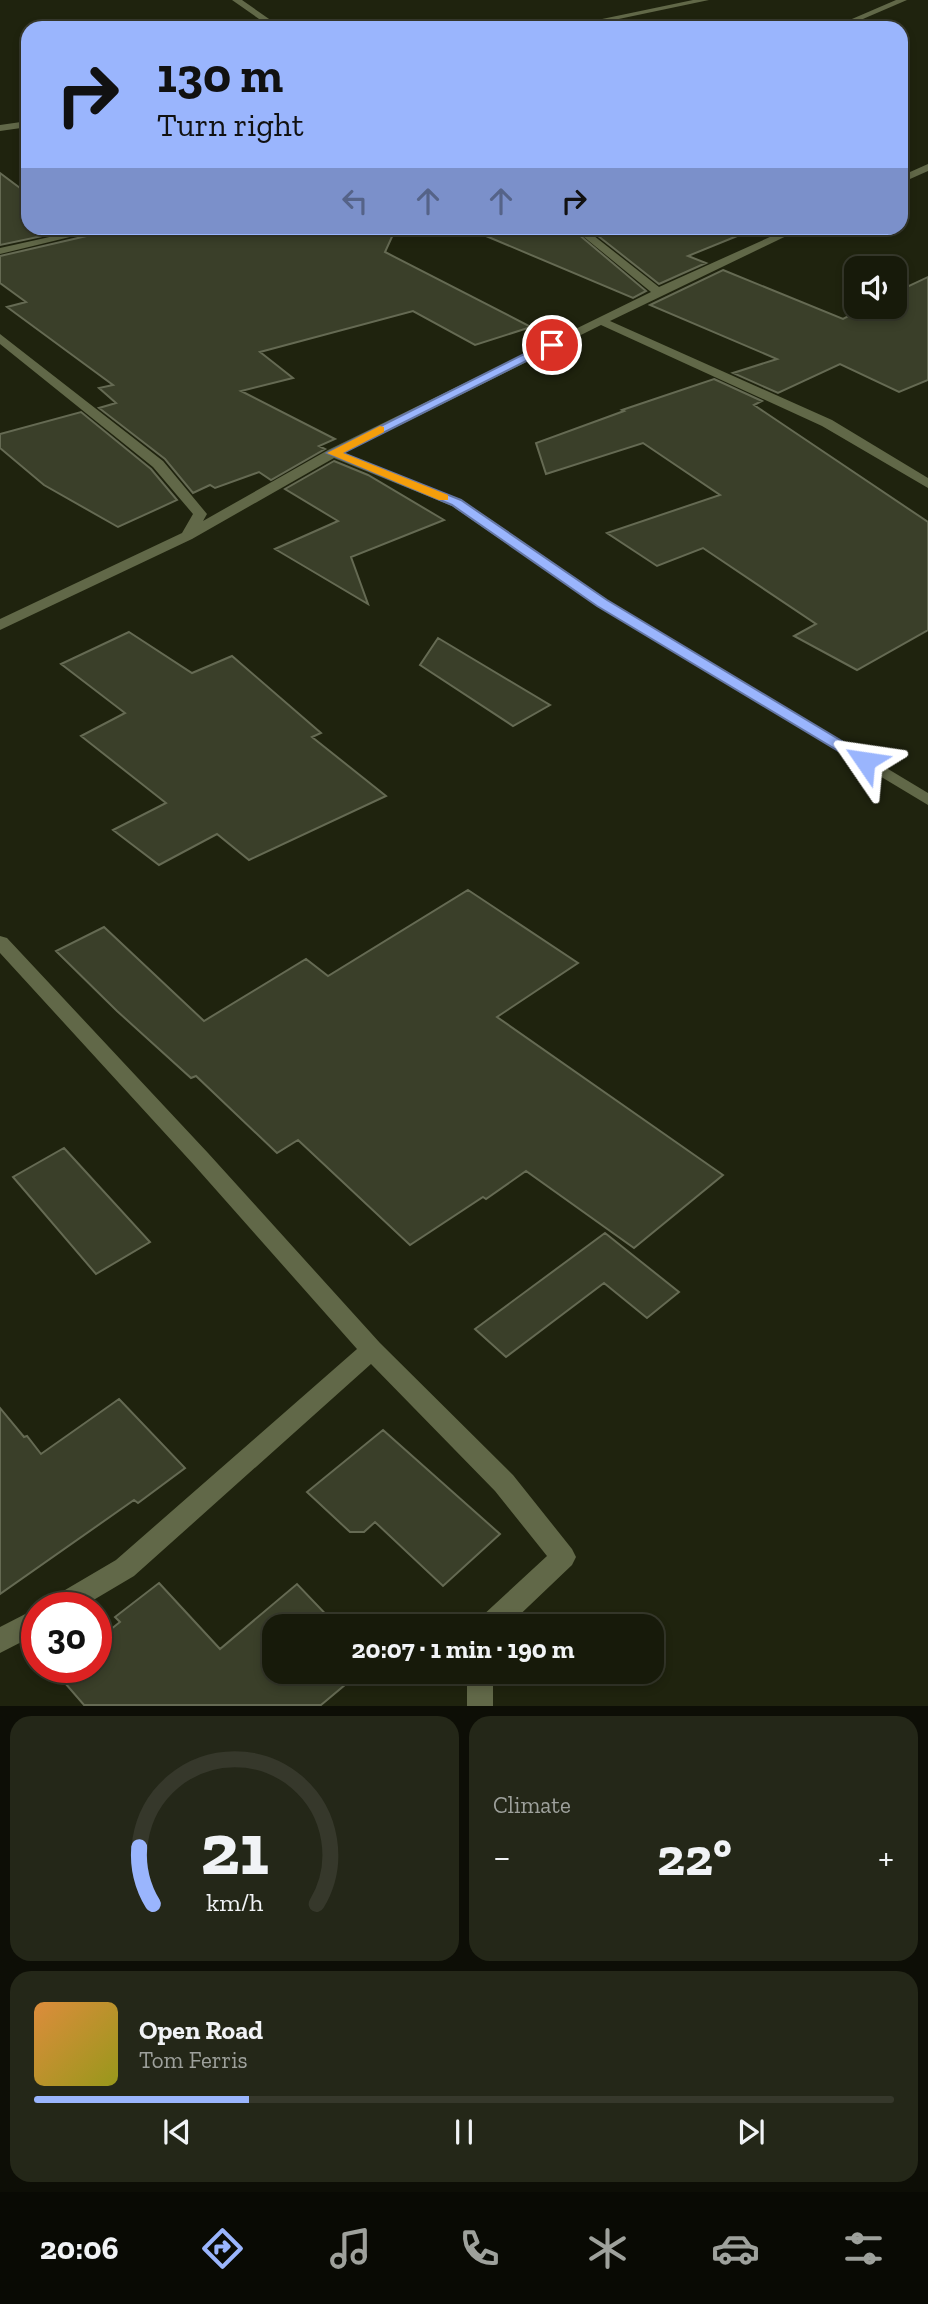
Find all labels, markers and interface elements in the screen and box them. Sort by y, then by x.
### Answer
text: 130 m [157,46,283,105]
icon: right [42,49,133,140]
text: Turn right [157,106,304,144]
icon: left [336,182,374,220]
icon: ahead [409,182,447,220]
icon: ahead [482,182,520,220]
icon: right [555,182,593,220]
map controls [844,256,907,319]
button: sound [844,256,907,319]
pin [522,315,582,375]
icon: arrive [533,326,571,364]
position arrow [828,724,902,798]
speed limit sign: 30 [21,1592,112,1683]
text: 20:07 · 1 min · 190 m [351,1633,575,1665]
text: Climate [493,1791,571,1819]
text: 21 [200,1806,269,1894]
text: 22° [657,1826,732,1888]
text: − [493,1834,511,1880]
text: + [878,1834,894,1880]
text: km/h [206,1887,263,1917]
text: Open Road [139,2014,263,2046]
text: Tom Ferris [139,2046,248,2074]
icon: previous [158,2113,196,2151]
icon: pause [445,2113,483,2151]
icon: next [732,2113,770,2151]
icon: directions [198,2224,247,2273]
icon: music [326,2224,375,2273]
icon: phone [455,2224,504,2273]
icon: climate [583,2224,632,2273]
icon: car [711,2224,760,2273]
icon: filters [839,2224,888,2273]
text: 20:06 [40,2229,119,2267]

